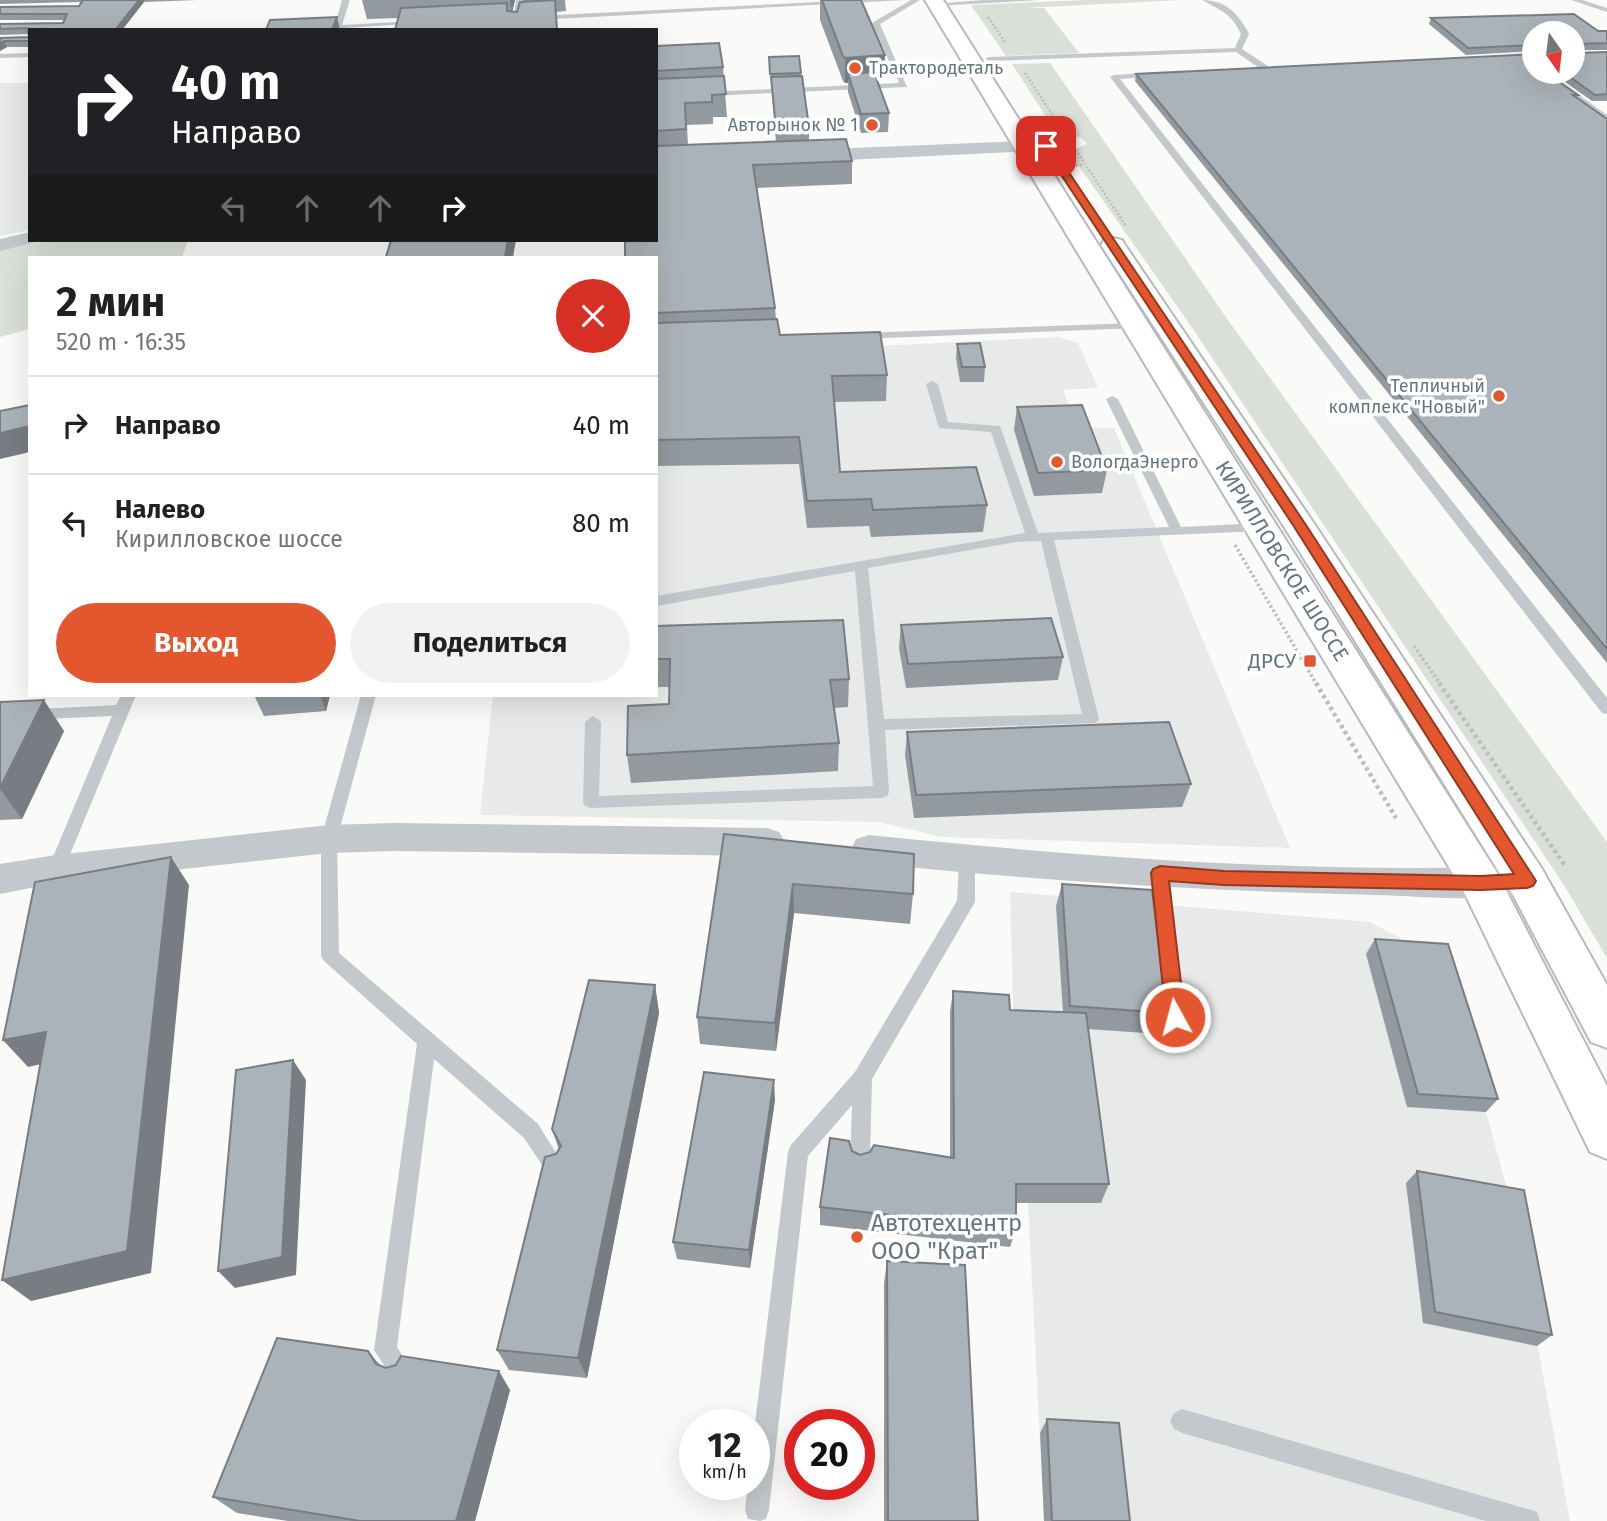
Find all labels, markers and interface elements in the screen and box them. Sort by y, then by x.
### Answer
north arrow [1522,21,1586,84]
map controls [1522,21,1585,84]
text: 40 m [171,53,280,112]
icon: right [56,56,147,147]
place label: Трактородеталь [869,57,1003,79]
marker: Трактородеталь [847,60,863,76]
text: Направо [171,113,302,151]
place label: Авторынок № 1 [728,114,858,136]
pin [1016,116,1076,176]
marker: Авторынок № 1 [864,117,880,133]
icon: arrive [1027,127,1065,165]
icon: left [215,189,253,227]
icon: ahead [288,189,326,227]
icon: ahead [361,189,399,227]
icon: right [434,189,472,227]
text: 2 мин [56,277,165,327]
button: close [556,279,630,353]
text: 520 m · 16:35 [56,328,186,356]
place label: Тепличный комплекс "Новый" [1329,375,1485,418]
marker: Тепличный комплекс "Новый" [1491,388,1507,404]
icon: right [56,406,94,444]
text: Направо [115,410,221,441]
text: 40 m [572,410,630,441]
place label: ВологдаЭнерго [1071,451,1198,473]
marker: ВологдаЭнерго [1049,454,1065,470]
street label: КИРИЛЛОВСКОЕ ШОССЕ [1210,456,1354,666]
text: Налево [115,494,205,525]
icon: left [56,504,94,542]
text: 80 m [572,508,630,539]
text: Кирилловское шоссе [115,525,343,553]
button: Выход [56,603,336,683]
button: Поделиться [350,603,630,683]
place label: ДРСУ [1247,648,1297,674]
marker: ДРСУ [1302,653,1318,669]
position arrow [1138,980,1212,1054]
place label: Автотехцентр ООО "Крат" [871,1209,1022,1265]
marker: Автотехцентр ООО "Крат" [849,1229,865,1245]
speed limit sign: 20 [784,1409,875,1500]
text: 12 [707,1424,742,1466]
text: km/h [702,1461,747,1483]

